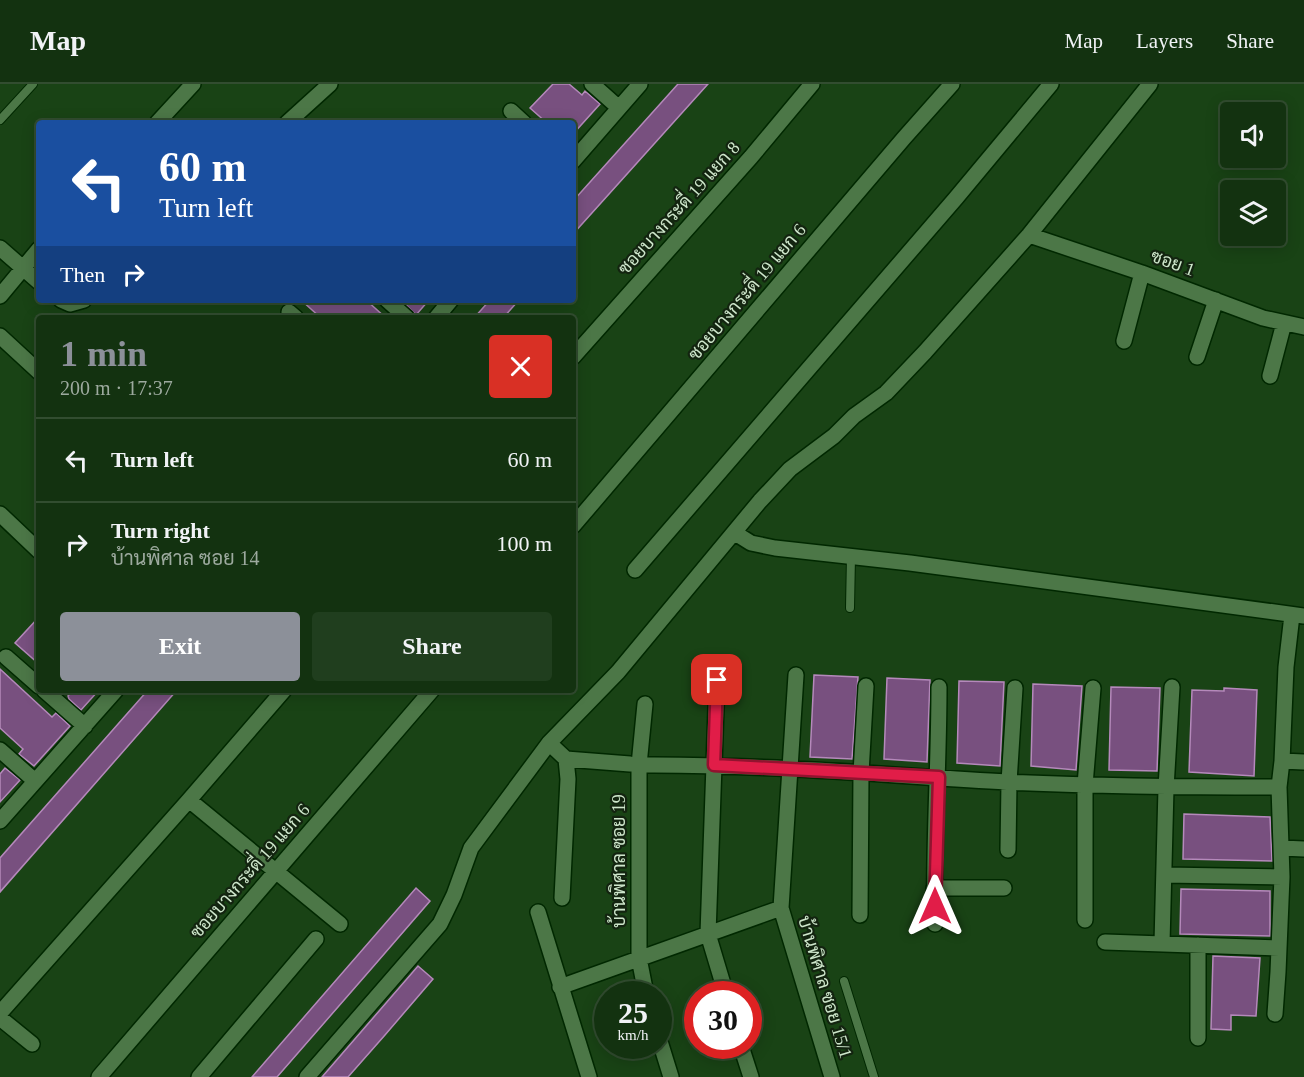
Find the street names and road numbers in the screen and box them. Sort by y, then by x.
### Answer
street label: ซอยบางกระดี่ 19 แยก 8 [610,134,744,278]
street label: ซอยบางกระดี่ 19 แยก 6 [680,216,810,364]
street label: ซอย 1 [1148,246,1198,280]
street label: บ้านพิศาล ซอย 19 [607,794,629,928]
street label: ซอยบางกระดี่ 19 แยก 6 [182,796,314,942]
street label: บ้านพิศาล ซอย 15/1 [794,913,858,1061]

